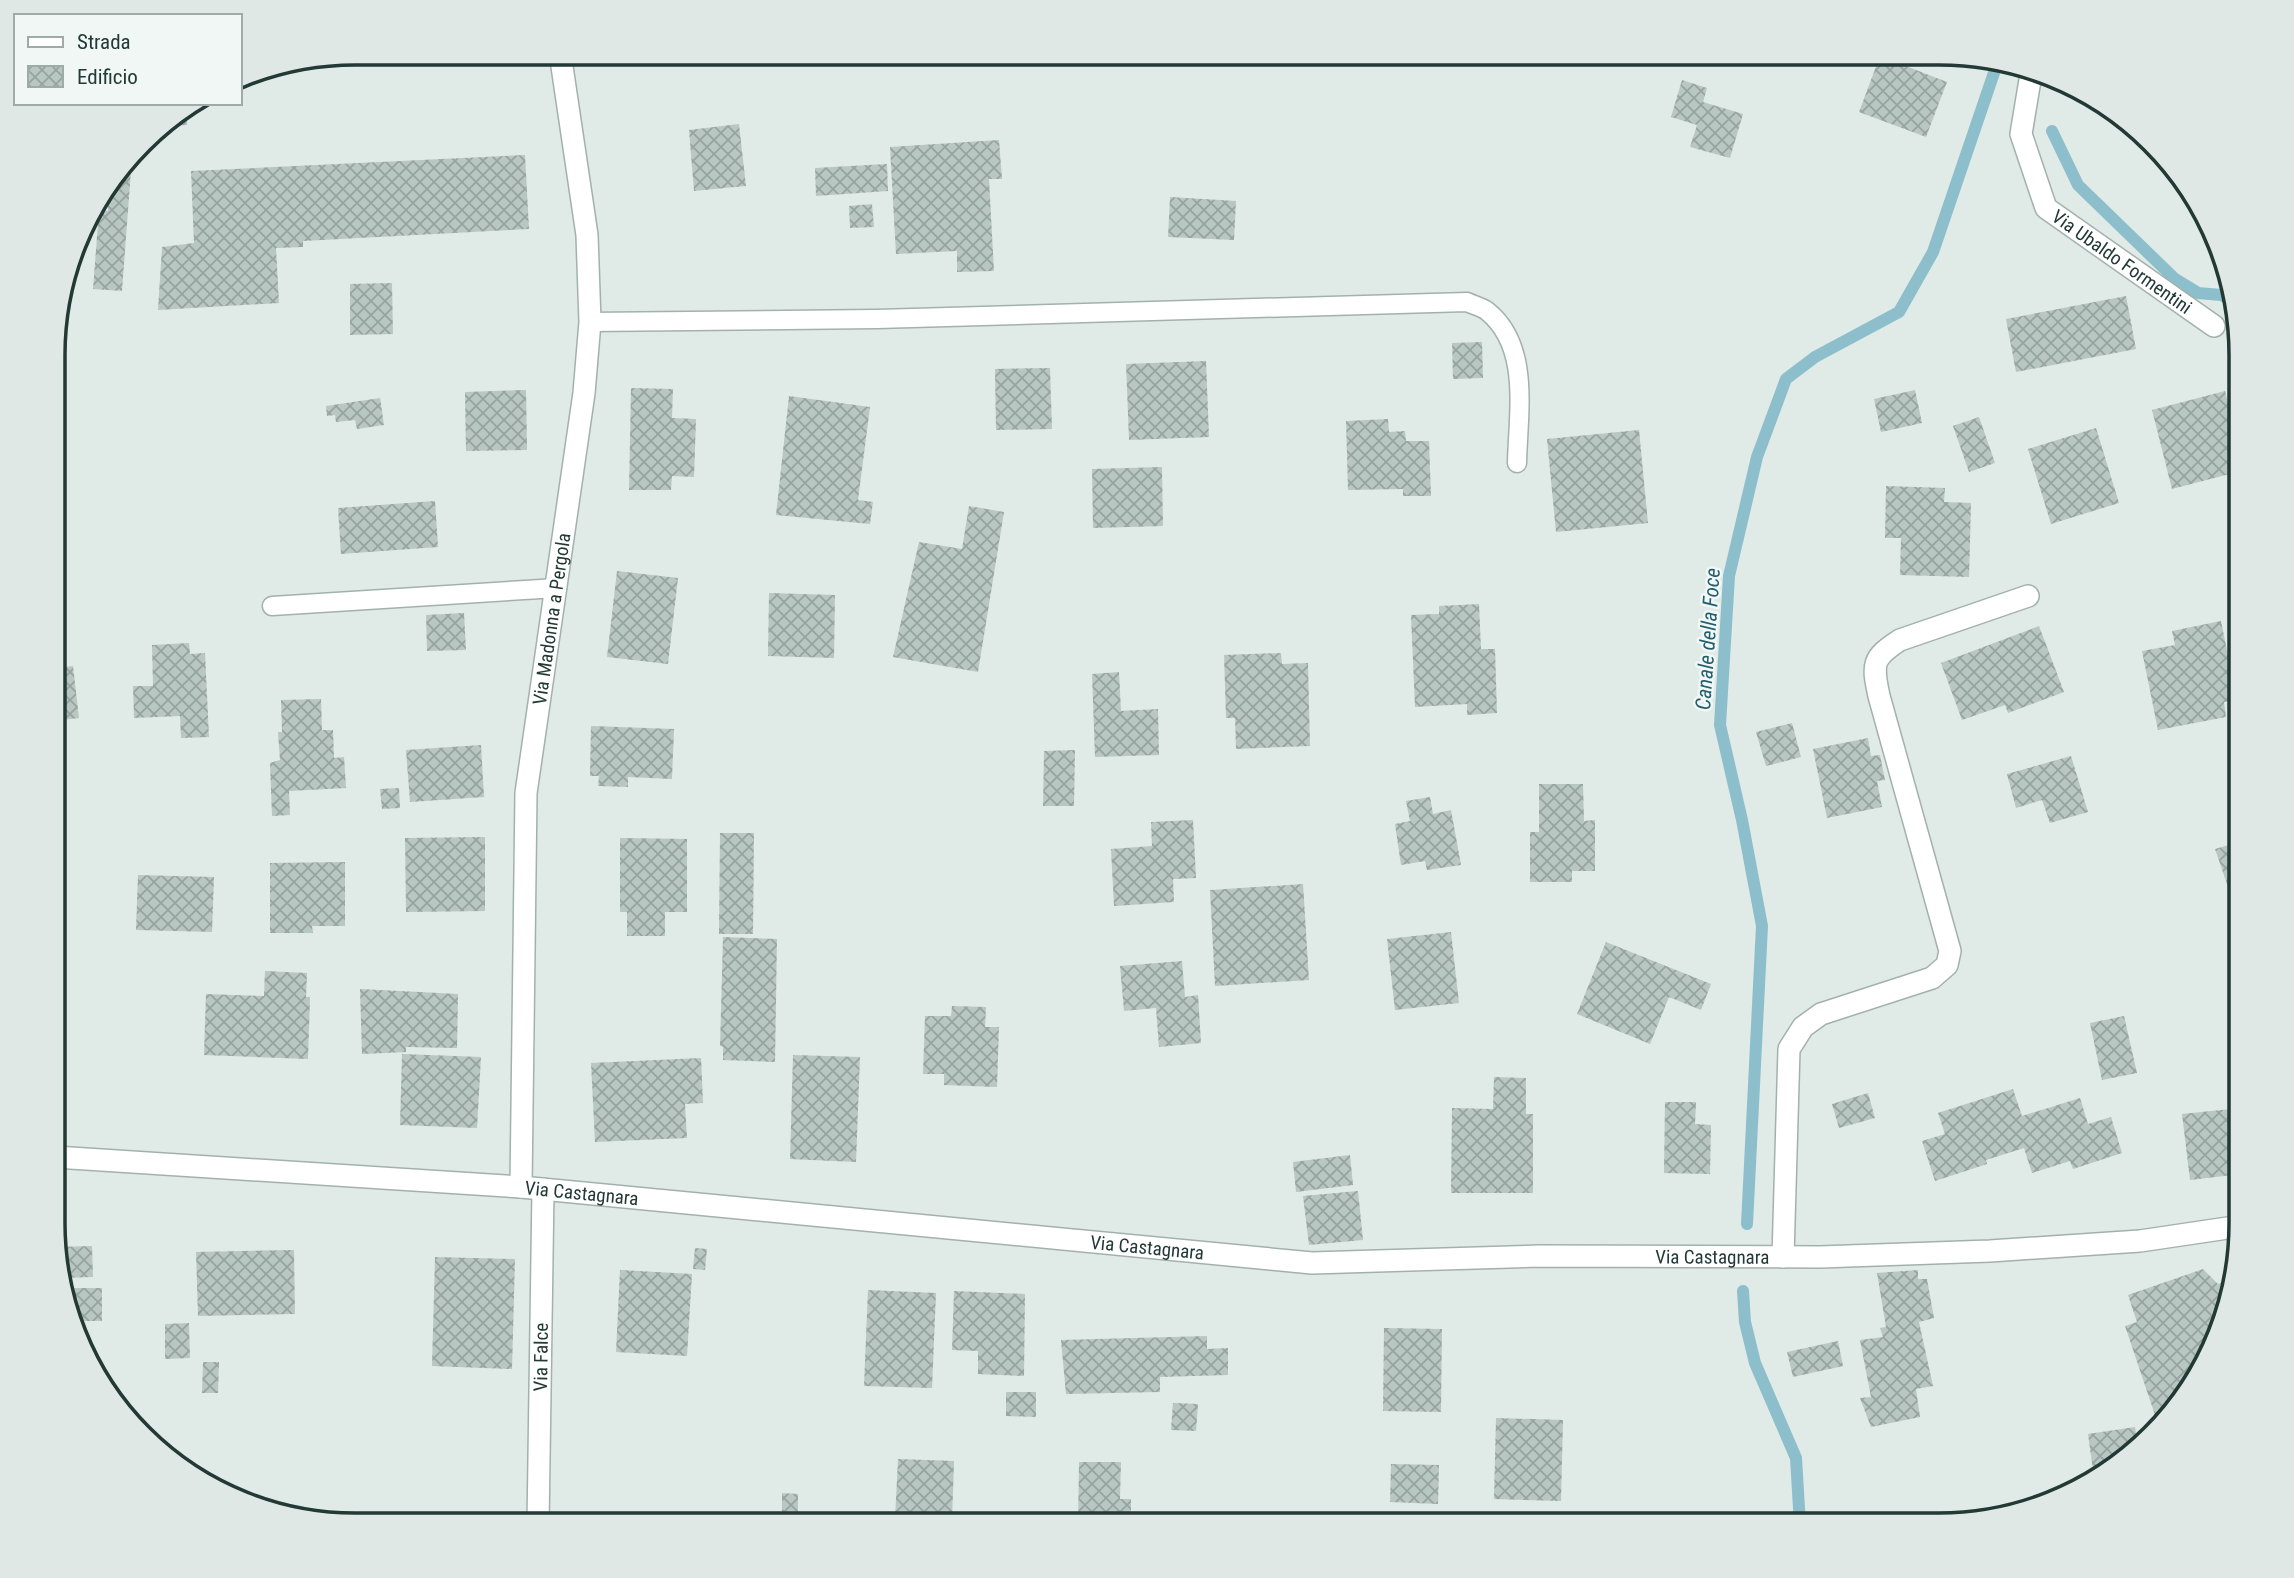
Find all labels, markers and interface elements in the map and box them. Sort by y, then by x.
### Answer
legend [14,14,242,105]
text: Strada [77,30,131,54]
text: Edificio [77,65,138,89]
street label: Via Ubaldo Formentini [2048,204,2196,318]
street label: Via Madonna a Pergola [527,531,575,706]
water label: Canale della Foce [1691,567,1725,711]
street label: Via Castagnara [524,1176,640,1210]
street label: Via Castagnara [1089,1230,1205,1264]
street label: Via Castagnara [1655,1245,1769,1268]
street label: Via Falce [528,1322,553,1391]

